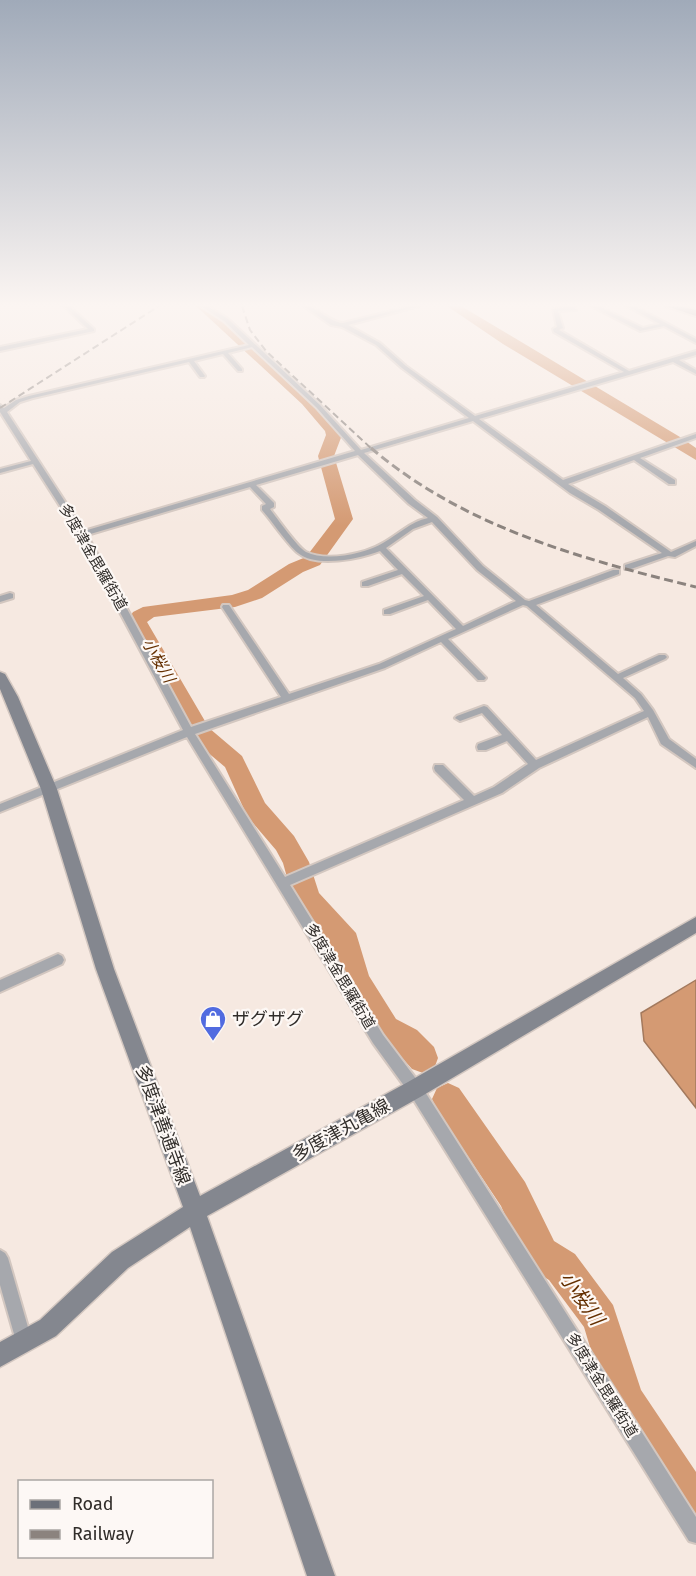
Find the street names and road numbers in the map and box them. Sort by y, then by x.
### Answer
street label: 多度津金毘羅街道 [55,501,131,613]
street label: 多度津金毘羅街道 [301,920,379,1032]
street label: 多度津善通寺線 [131,1062,195,1188]
street label: 多度津丸亀線 [288,1094,394,1166]
street label: 多度津金毘羅街道 [563,1329,641,1441]

